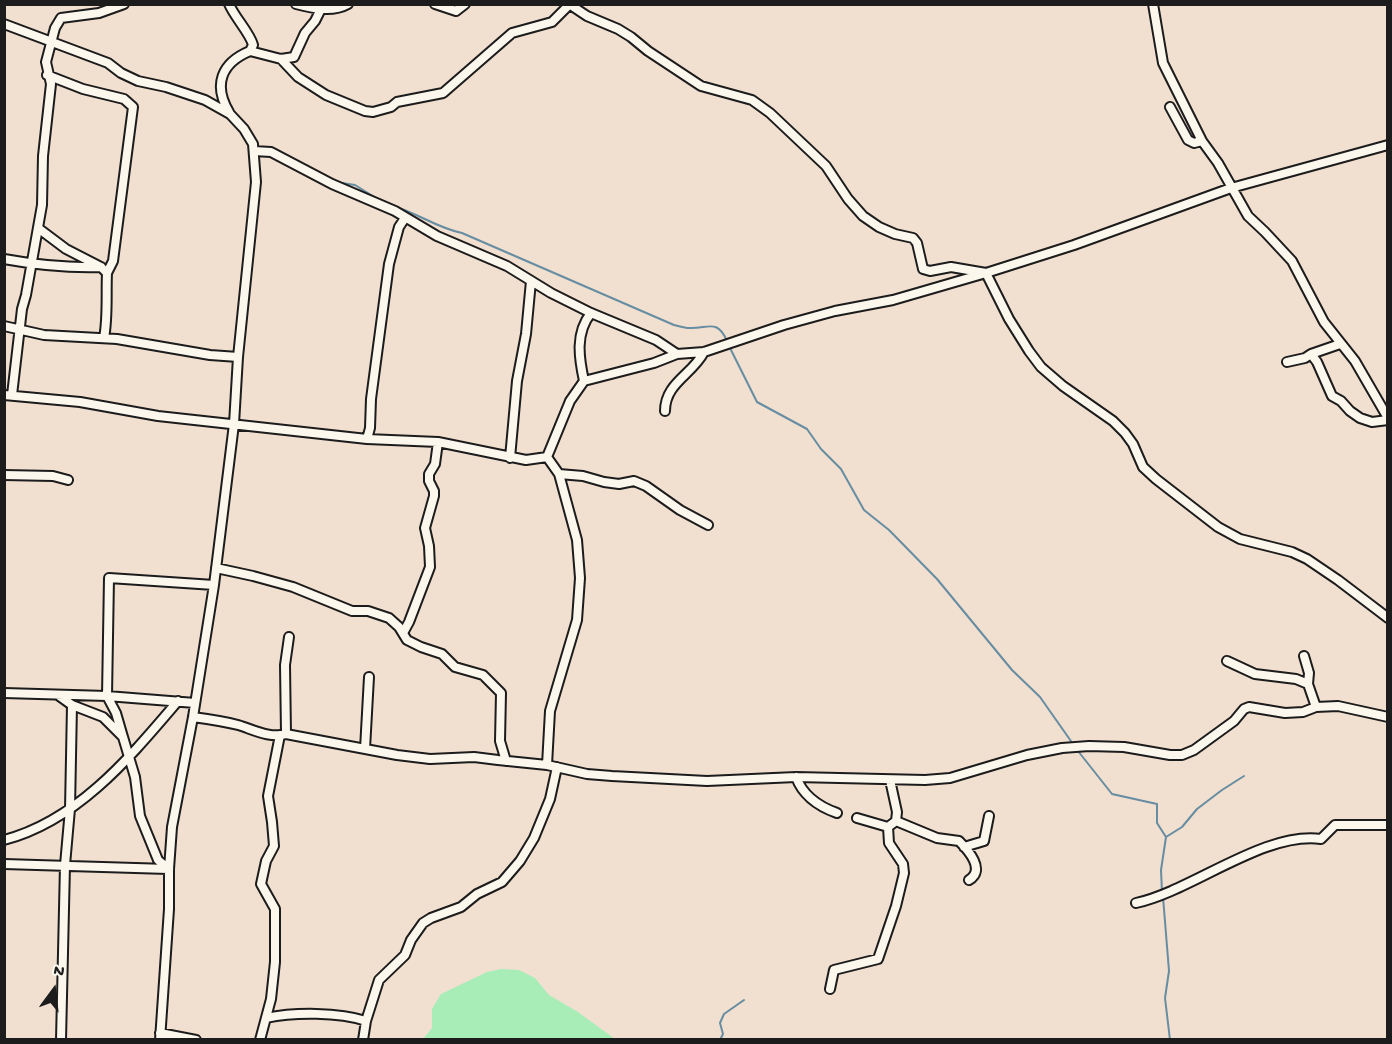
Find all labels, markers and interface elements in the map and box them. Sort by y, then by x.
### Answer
north arrow [24,960,84,1020]
text: N [51,962,66,983]

